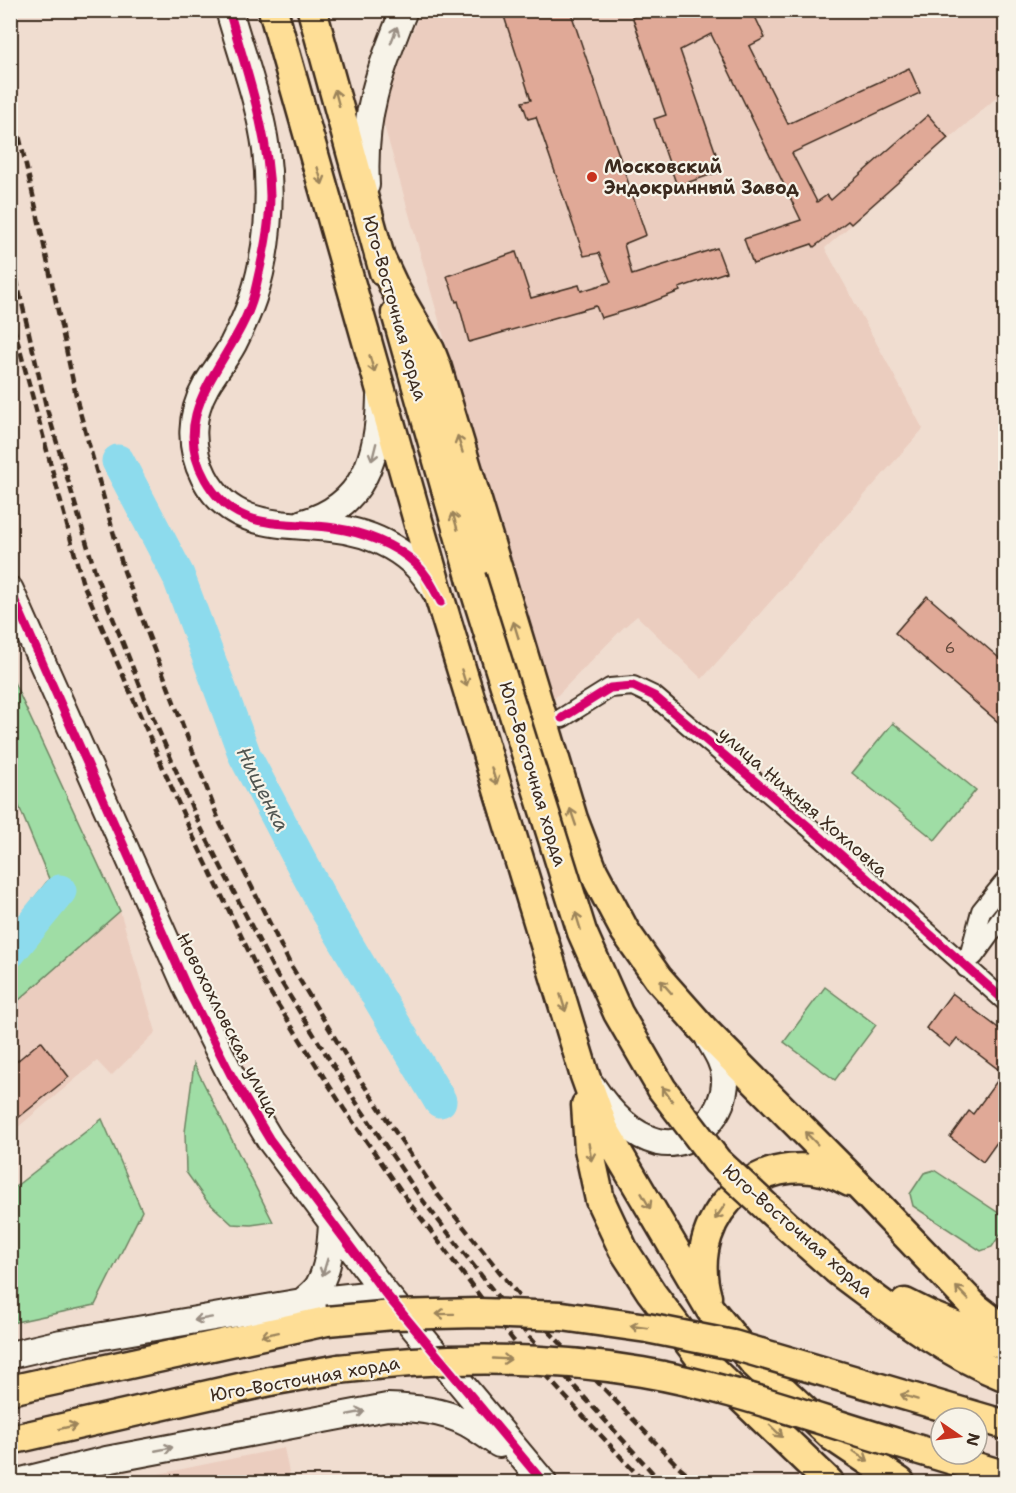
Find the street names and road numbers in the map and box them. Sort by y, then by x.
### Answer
street label: Юго-Восточная хорда [357,213,433,403]
street label: Юго-Восточная хорда [493,679,573,869]
street label: улица Нижняя Хохловка [713,722,893,882]
street label: Новохохловская улица [171,929,285,1121]
street label: Юго-Восточная хорда [718,1159,878,1303]
street label: Юго-Восточная хорда [208,1351,402,1407]

